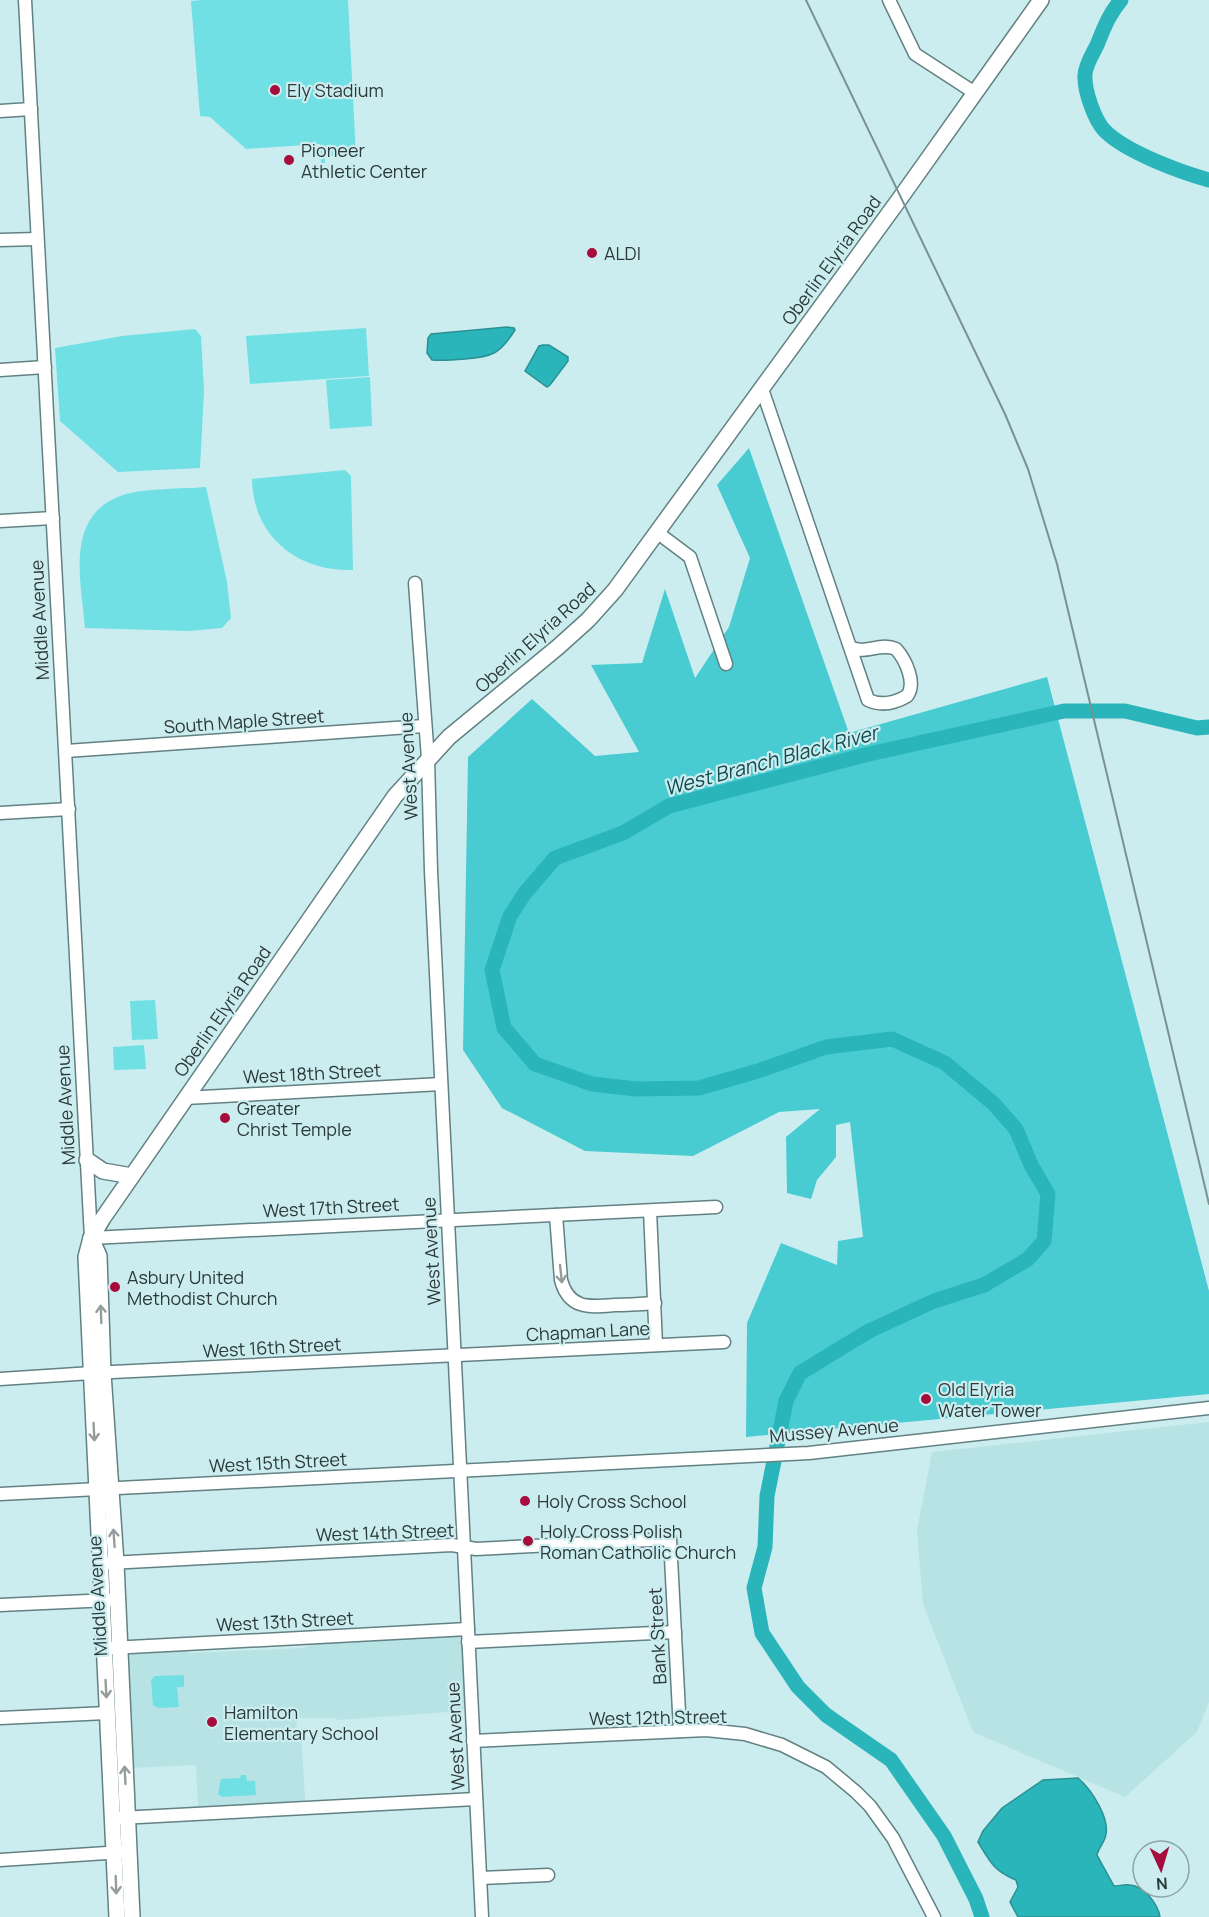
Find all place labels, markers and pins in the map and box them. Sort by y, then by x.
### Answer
place label: Ely Stadium [287,78,384,102]
marker: Ely Stadium [268,83,282,97]
place label: Pioneer Athletic Center [301,138,428,183]
marker: Pioneer Athletic Center [282,153,296,167]
place label: ALDI [604,241,641,265]
marker: ALDI [585,246,599,260]
place label: Greater Christ Temple [237,1096,352,1141]
marker: Greater Christ Temple [218,1111,232,1125]
place label: Asbury United Methodist Church [127,1265,278,1310]
marker: Asbury United Methodist Church [108,1280,122,1294]
place label: Old Elyria Water Tower [938,1377,1042,1422]
marker: Old Elyria Water Tower [919,1392,933,1406]
place label: Holy Cross School [537,1489,687,1513]
marker: Holy Cross School [518,1494,532,1508]
place label: Holy Cross Polish Roman Catholic Church [540,1519,736,1564]
marker: Holy Cross Polish Roman Catholic Church [521,1534,535,1548]
place label: Hamilton Elementary School [224,1700,379,1745]
marker: Hamilton Elementary School [205,1715,219,1729]

